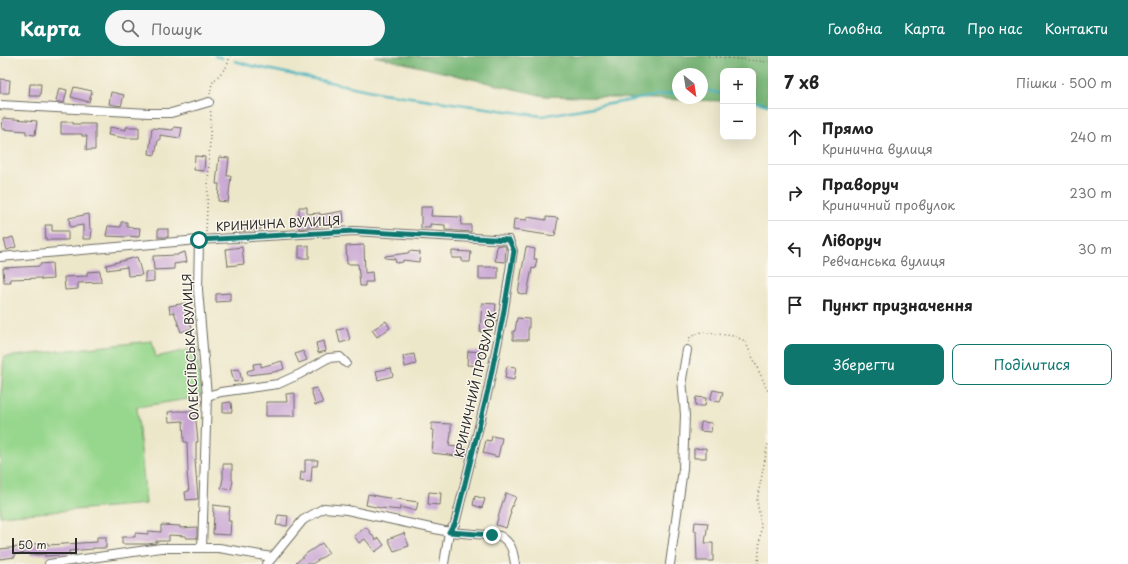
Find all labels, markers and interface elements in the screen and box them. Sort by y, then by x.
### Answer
search box [105,10,385,46]
text: Карта [20,14,81,42]
icon: search [119,17,141,39]
text: Пошук [151,17,202,40]
text: Головна [828,18,882,39]
text: Карта [904,18,945,39]
text: Про нас [967,18,1023,39]
text: Контакти [1045,18,1108,39]
north arrow [672,68,708,104]
map controls [720,68,756,140]
button: + [720,68,756,104]
text: 7 хв [784,69,819,95]
text: Пішки · 500 m [1016,73,1112,92]
button: − [720,104,756,140]
text: Прямо [822,116,873,139]
icon: ahead [784,126,806,148]
text: 240 m [1070,127,1112,146]
text: Кринична вулиця [822,139,933,158]
text: Праворуч [822,172,899,195]
icon: right [784,182,806,204]
text: 230 m [1070,183,1112,202]
text: Криничний провулок [822,195,955,214]
street label: КРИНИЧНА ВУЛИЦЯ [215,211,341,235]
text: Ліворуч [822,228,882,251]
route start [190,231,208,249]
icon: left [784,238,806,260]
text: 30 m [1078,239,1112,258]
text: Ревчанська вулиця [822,251,946,270]
street label: ОЛЕКСІЇВСЬКА ВУЛИЦЯ [177,273,203,421]
text: Пункт призначення [822,293,973,316]
icon: arrive [784,294,806,316]
street label: КРИНИЧНИЙ ПРОВУЛОК [449,309,501,459]
button: Зберегти [784,344,944,385]
button: Поділитися [952,344,1112,385]
route end [483,526,501,544]
scale bar [12,536,77,555]
text: 50 m [18,536,47,553]

